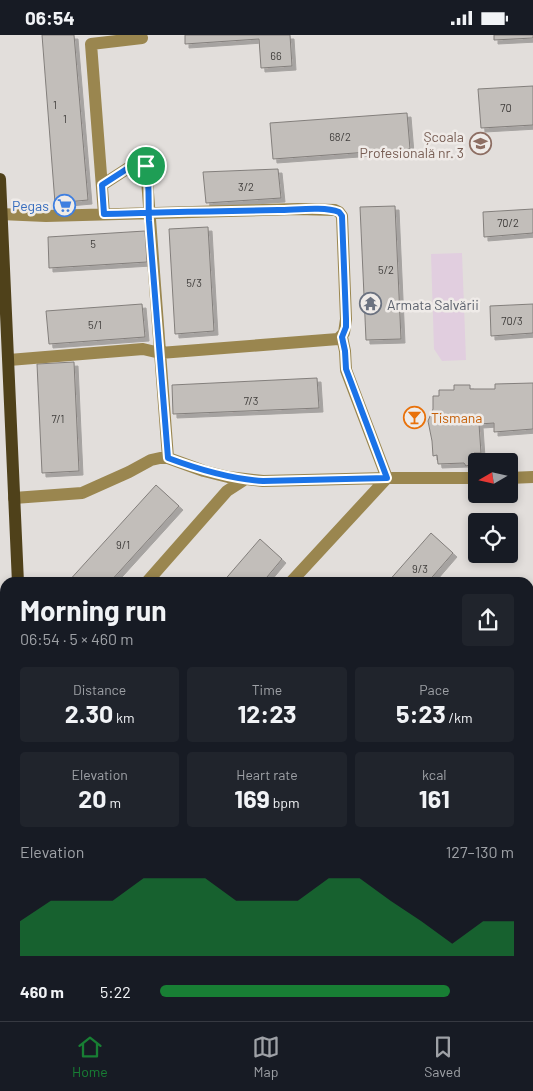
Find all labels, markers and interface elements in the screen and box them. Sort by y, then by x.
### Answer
text: 06:54 [25,6,75,29]
house number: 66 [270,49,282,62]
house number: 1 [53,98,57,111]
house number: 70 [500,101,512,114]
house number: 1 [63,112,67,125]
place label: Școala Profesională nr. 3 [360,128,464,161]
house number: 68/2 [329,130,351,143]
school or university icon: Școala Profesională nr. 3 [468,132,492,156]
pin [125,145,167,187]
icon: arrive [132,152,160,180]
house number: 3/2 [238,180,254,193]
supermarket icon: Pegas [53,193,77,217]
place label: Pegas [12,197,49,214]
house number: 70/2 [497,216,519,229]
house number: 5 [90,237,96,250]
house number: 5/2 [378,263,394,276]
house number: 5/3 [186,276,202,289]
temple icon: Armata Salvării [359,292,383,316]
place label: Armata Salvării [387,296,479,313]
house number: 70/3 [501,314,523,327]
house number: 5/1 [88,318,102,331]
house number: 7/3 [244,394,258,407]
bar icon: Tismana [403,405,427,429]
place label: Tismana [431,409,483,426]
house number: 7/1 [52,412,64,425]
north arrow [468,453,518,503]
map controls [468,453,518,563]
button: locate [468,513,518,563]
house number: 9/1 [116,538,130,551]
house number: 9/3 [412,562,428,575]
text: Morning run [20,593,167,627]
button: share [462,594,514,646]
text: 06:54 · 5 × 460 m [20,629,133,648]
text: Distance [73,681,126,698]
text: Time [252,681,282,698]
text: Pace [419,681,449,698]
text: 2.30 [65,698,113,728]
text: 12:23 [237,698,297,728]
text: 5:23 [396,698,446,728]
text: km [113,709,135,726]
text: /km [446,709,473,726]
text: Elevation [71,766,128,783]
text: Heart rate [236,766,298,783]
text: kcal [422,766,447,783]
text: 20 [78,783,107,813]
text: 169 [234,783,270,813]
text: 161 [419,783,450,813]
text: m [107,794,121,811]
text: bpm [270,794,300,811]
text: Elevation [20,842,84,861]
text: 127–130 m [446,842,514,861]
text: 460 m [20,982,64,1001]
text: 5:22 [100,982,131,1001]
tab: Home [72,1033,108,1080]
tab: Map [252,1033,280,1080]
tab: Saved [424,1033,461,1080]

